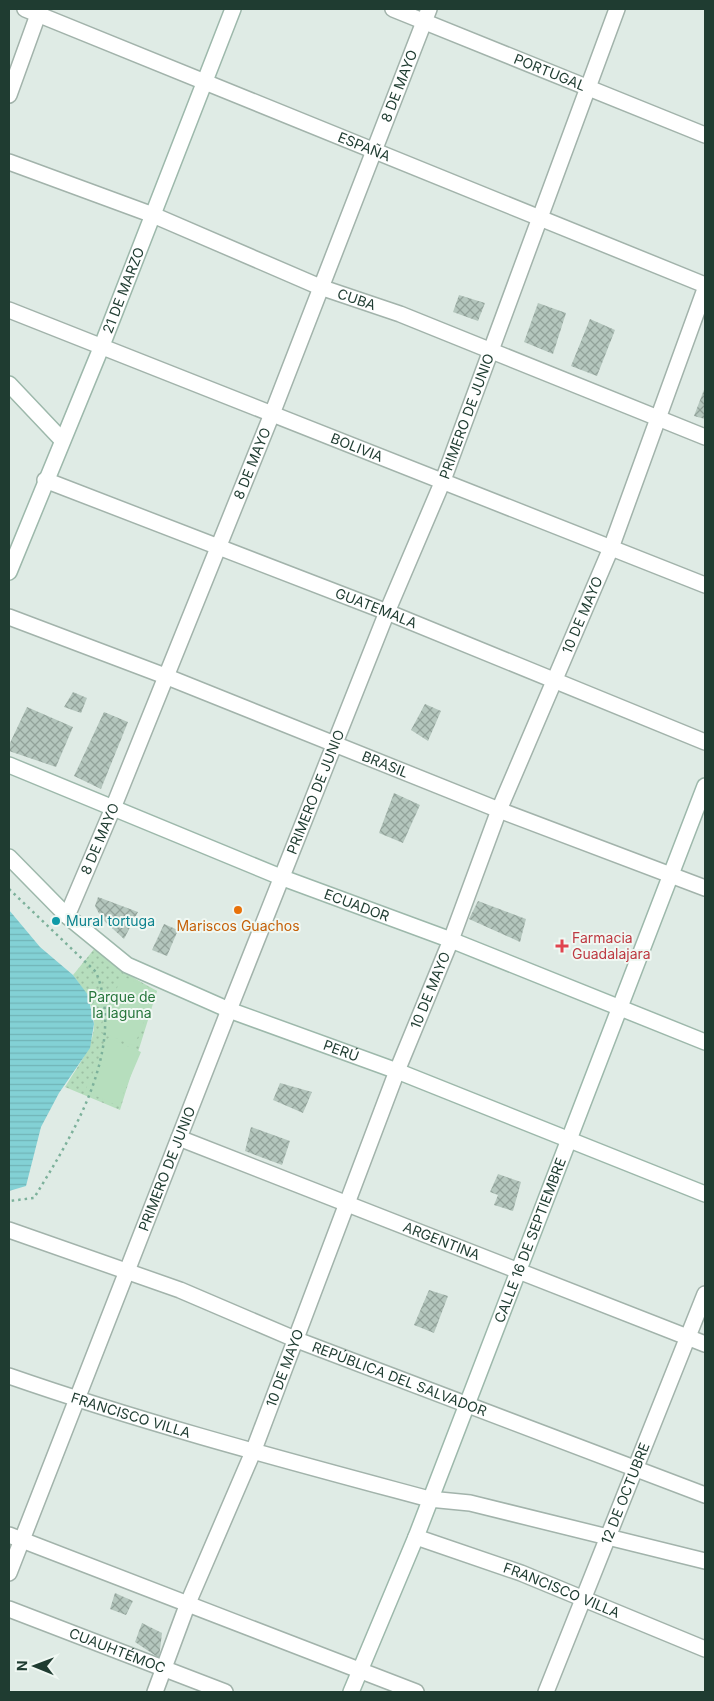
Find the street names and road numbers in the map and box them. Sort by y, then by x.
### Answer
street label: 8 DE MAYO [377,47,420,124]
street label: PORTUGAL [512,50,588,94]
street label: ESPAÑA [336,128,393,165]
street label: 21 DE MARZO [99,245,147,336]
street label: CUBA [335,285,379,313]
street label: PRIMERO DE JUNIO [435,351,497,481]
street label: 8 DE MAYO [229,425,274,502]
street label: BOLIVIA [328,429,386,465]
street label: 10 DE MAYO [558,574,606,656]
street label: GUATEMALA [333,584,420,632]
street label: PRIMERO DE JUNIO [283,727,347,856]
street label: BRASIL [360,747,411,781]
street label: 8 DE MAYO [77,800,122,877]
street label: ECUADOR [322,885,392,925]
street label: 10 DE MAYO [406,949,453,1031]
street label: PERÚ [321,1036,362,1065]
street label: PRIMERO DE JUNIO [134,1104,199,1233]
street label: CALLE 16 DE SEPTIEMBRE [490,1155,569,1325]
street label: ARGENTINA [401,1218,483,1263]
street label: 10 DE MAYO [262,1327,307,1409]
street label: REPÚBLICA DEL SALVADOR [310,1338,489,1419]
street label: FRANCISCO VILLA [69,1388,193,1441]
street label: 12 DE OCTUBRE [597,1440,653,1546]
street label: FRANCISCO VILLA [501,1559,623,1621]
street label: CUAUHTÉMOC [67,1624,168,1676]

